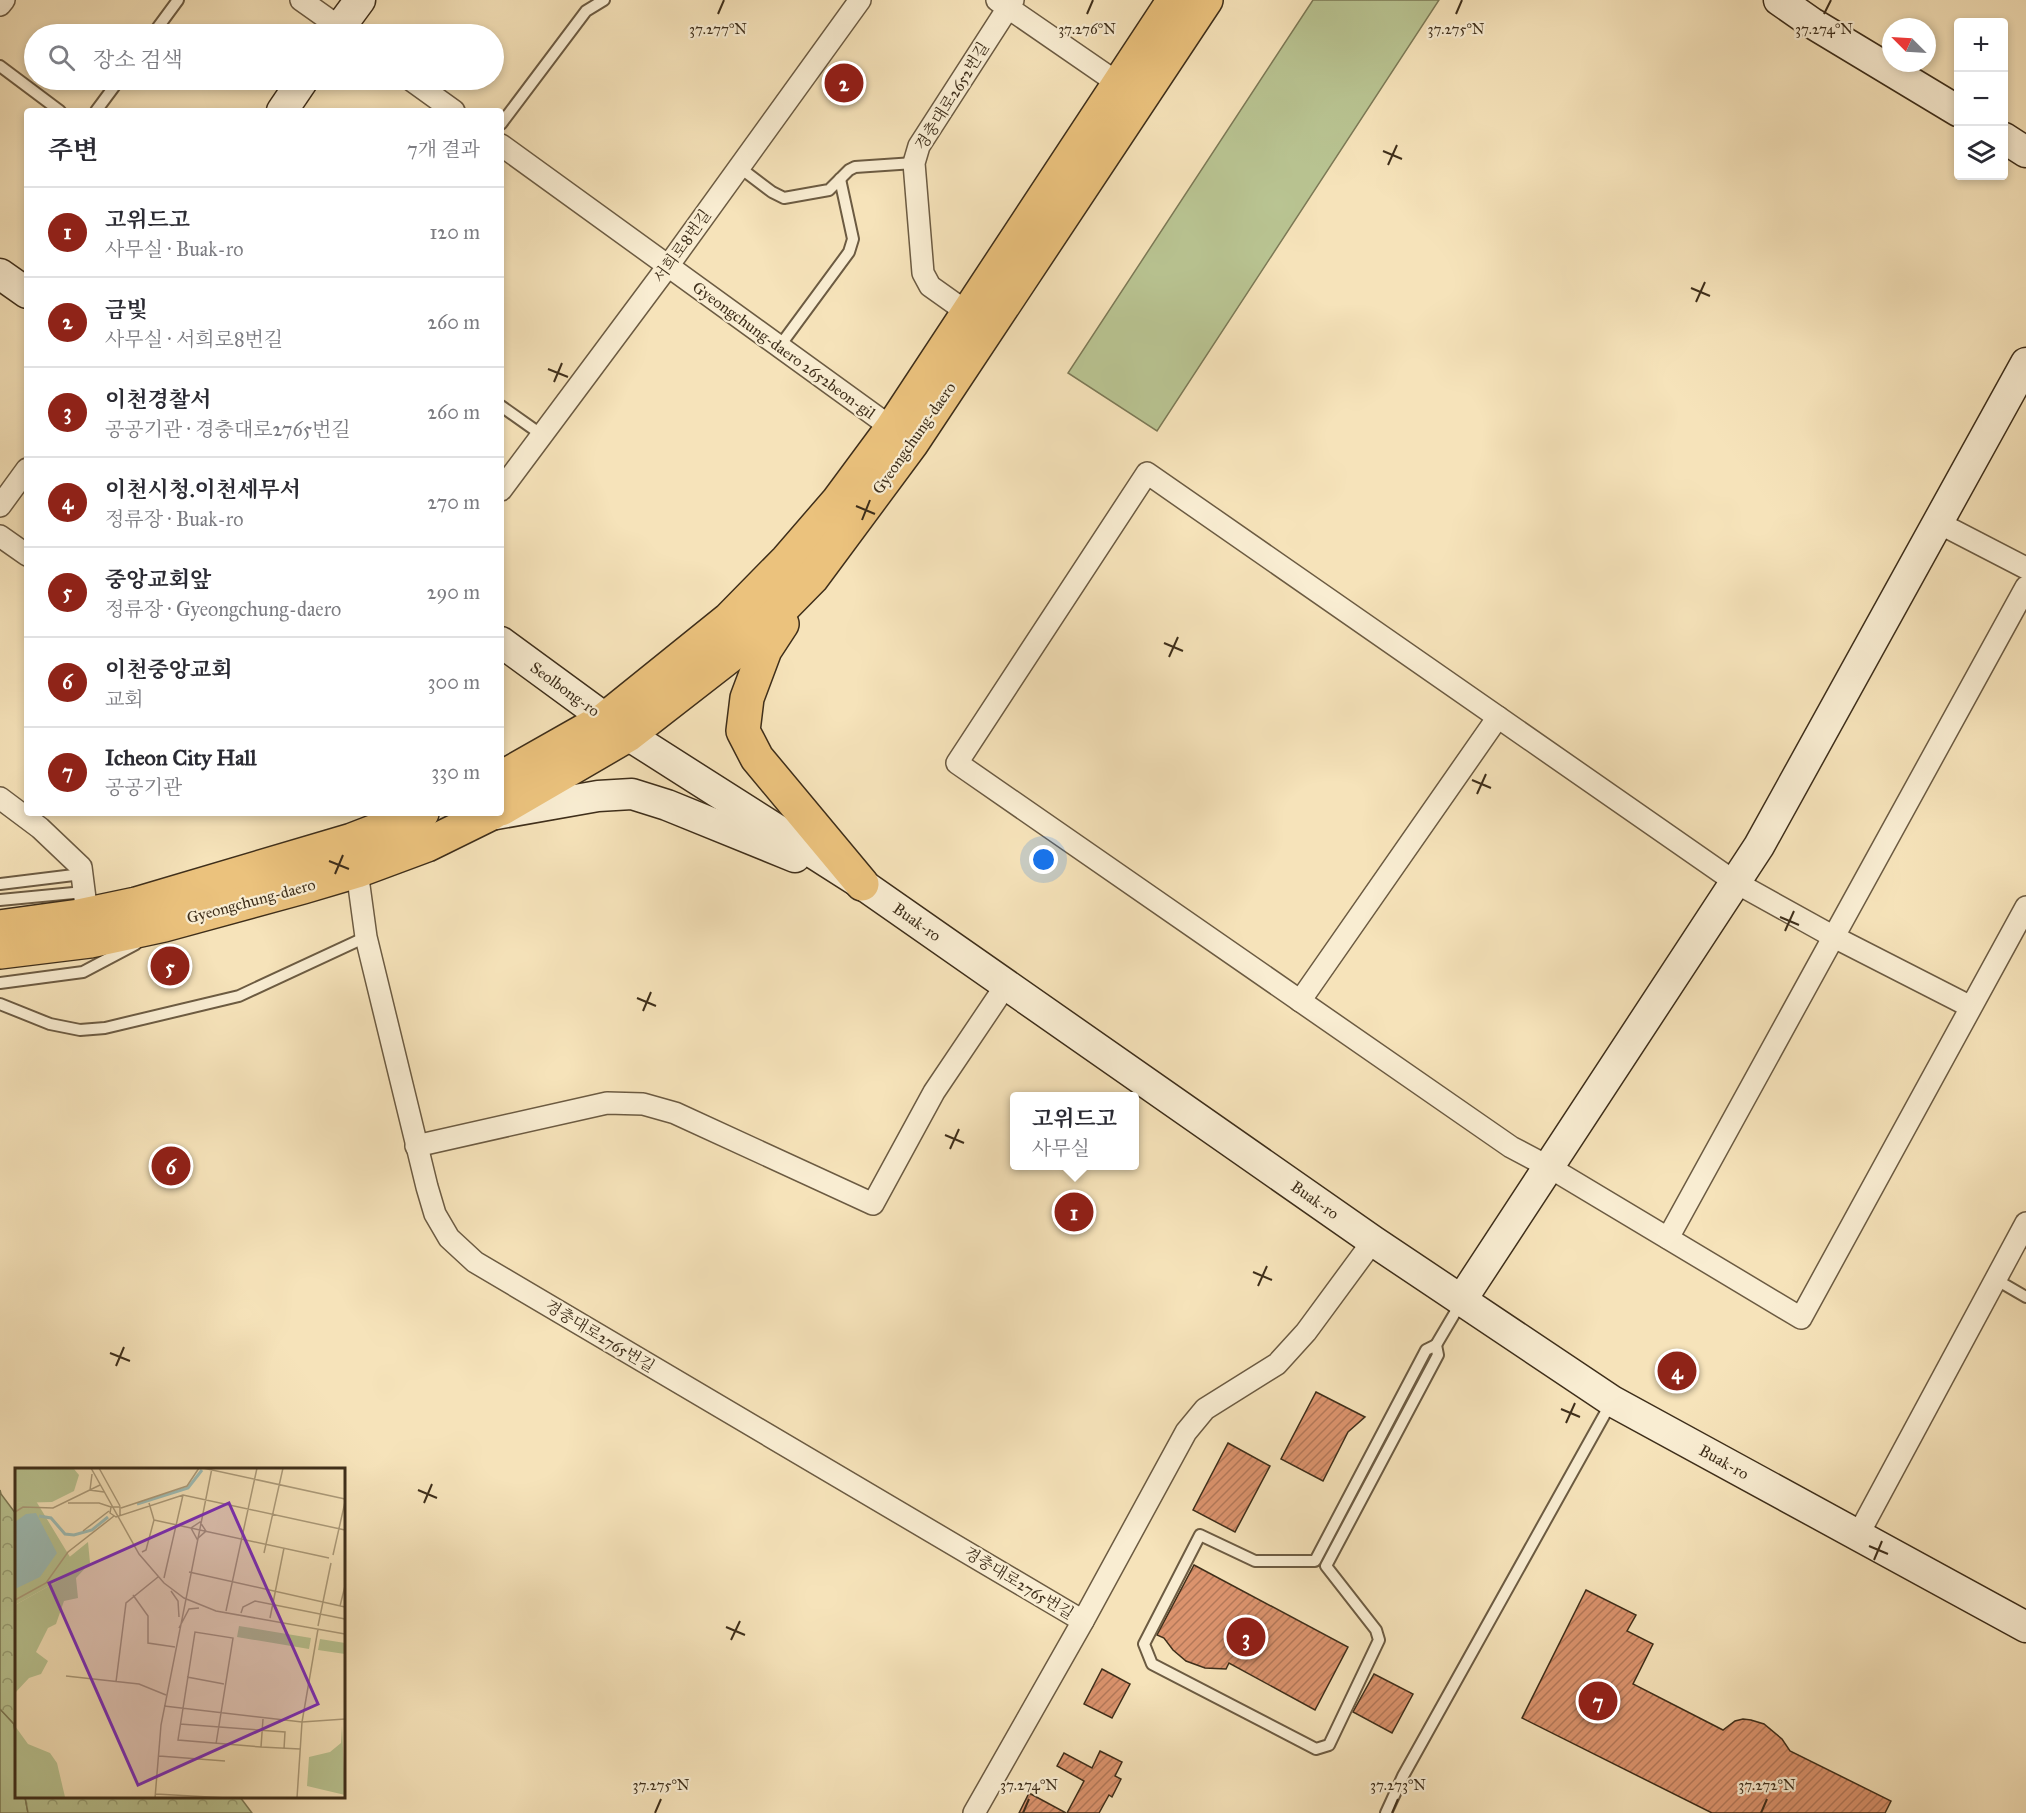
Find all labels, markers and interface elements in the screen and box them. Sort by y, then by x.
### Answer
north arrow [1882,18,1936,72]
map controls [1954,18,2008,180]
button: + [1954,18,2008,72]
text: 37.277°N [689,20,747,38]
text: 37.276°N [1058,20,1116,38]
text: 37.275°N [1427,20,1485,38]
text: 37.274°N [1795,20,1853,38]
search box [24,24,504,90]
street label: 경충대로2652번길 [911,38,993,154]
icon: search [45,41,78,74]
text: 장소 검색 [93,46,183,73]
pin: 2 [824,60,864,106]
button: − [1954,72,2008,126]
button: layers [1954,126,2008,180]
text: 주변 [48,134,98,166]
text: 7개 결과 [407,137,480,161]
text: 고위드고 [105,206,190,233]
street label: 서희로8번길 [649,206,715,286]
text: 1 [64,220,71,244]
text: 120 m [429,220,480,244]
text: 사무실 · Buak-ro [105,237,243,261]
street label: Gyeongchung-daero 2652beon-gil [688,277,880,424]
text: 금빛 [105,296,148,323]
text: 2 [63,310,72,334]
text: 260 m [427,310,480,334]
text: 사무실 · 서희로8번길 [105,327,283,351]
street label: Gyeongchung-daero [868,378,961,498]
text: 이천경찰서 [105,386,211,413]
text: 3 [64,400,72,424]
text: 260 m [427,400,480,424]
text: 공공기관 · 경충대로2765번길 [105,417,351,441]
text: 이천시청.이천세무서 [105,476,301,503]
text: 4 [62,490,73,514]
text: 270 m [427,490,480,514]
text: 정류장 · Buak-ro [105,507,243,531]
text: 중앙교회앞 [105,566,211,593]
text: 5 [63,580,72,604]
text: 290 m [427,580,480,604]
text: 정류장 · Gyeongchung-daero [105,597,341,621]
text: 이천중앙교회 [105,656,233,683]
street label: Seolbong-ro [526,657,603,721]
text: 6 [62,670,73,694]
text: 300 m [428,670,480,694]
text: 교회 [105,687,144,711]
text: Icheon City Hall [105,744,257,771]
text: 7 [62,760,73,784]
text: 330 m [431,760,480,784]
text: 공공기관 [105,775,182,799]
your location [1029,845,1058,874]
street label: Gyeongchung-daero [185,875,318,928]
street label: Buak-ro [889,899,945,945]
pin: 5 [150,944,190,988]
popup [1010,1092,1139,1170]
text: 고위드고 [1032,1105,1117,1132]
text: 사무실 [1032,1136,1090,1160]
pin: 6 [152,1144,190,1188]
street label: Buak-ro [1287,1177,1343,1223]
pin: 1 [1054,1190,1094,1234]
street label: 경충대로2765번길 [542,1296,658,1376]
pin: 4 [1658,1348,1696,1394]
street label: Buak-ro [1696,1441,1752,1483]
inset map [15,1468,345,1798]
street label: 경충대로2765번길 [961,1543,1077,1623]
pin: 3 [1226,1614,1266,1660]
pin: 7 [1578,1678,1618,1724]
text: 37.275°N [632,1776,690,1794]
text: 37.274°N [1000,1776,1058,1794]
text: 37.273°N [1370,1776,1426,1794]
text: 37.272°N [1738,1776,1796,1794]

